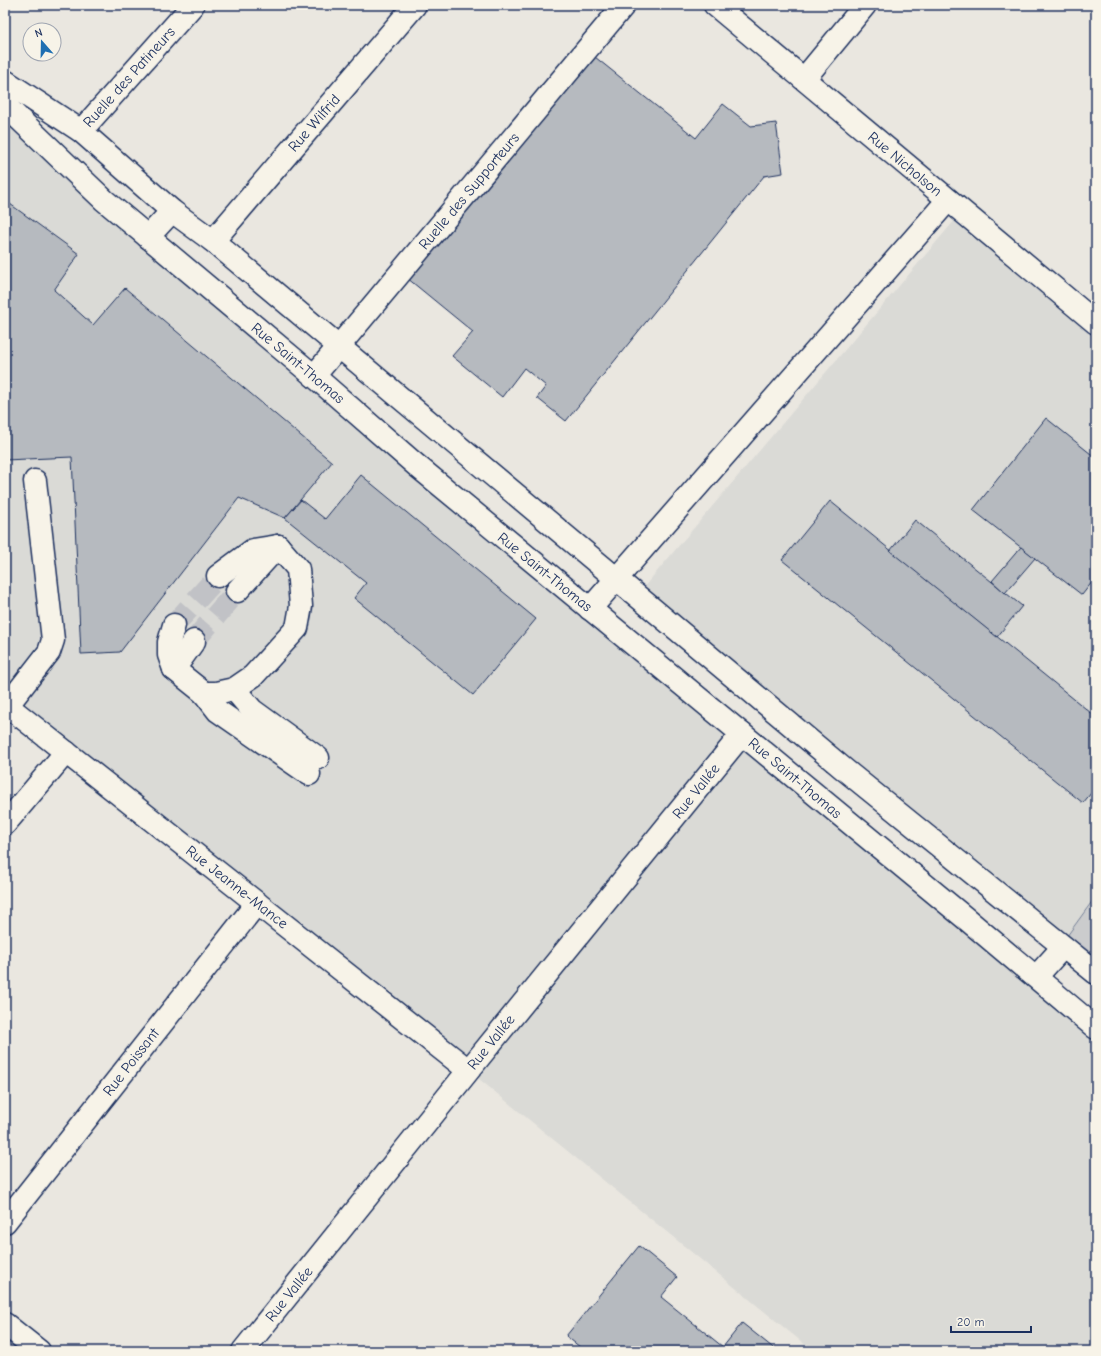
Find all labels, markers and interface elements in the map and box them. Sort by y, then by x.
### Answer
north arrow [22,22,62,62]
street label: Ruelle des Patineurs [79,23,179,131]
text: N [33,26,44,40]
street label: Rue Wilfrid [284,91,344,155]
street label: Rue Nicholson [864,128,946,200]
street label: Ruelle des Supporteurs [415,129,523,253]
street label: Rue Saint-Thomas [248,319,348,407]
street label: Rue Saint-Thomas [494,528,596,616]
street label: Rue Saint-Thomas [745,734,845,822]
street label: Rue Vallée [668,759,724,822]
street label: Rue Jeanne-Mance [182,842,292,933]
street label: Rue Vallée [463,1010,519,1073]
street label: Rue Poissant [99,1024,163,1099]
street label: Rue Vallée [261,1262,317,1325]
scale bar [951,1308,1031,1334]
text: 20 m [957,1315,985,1329]

